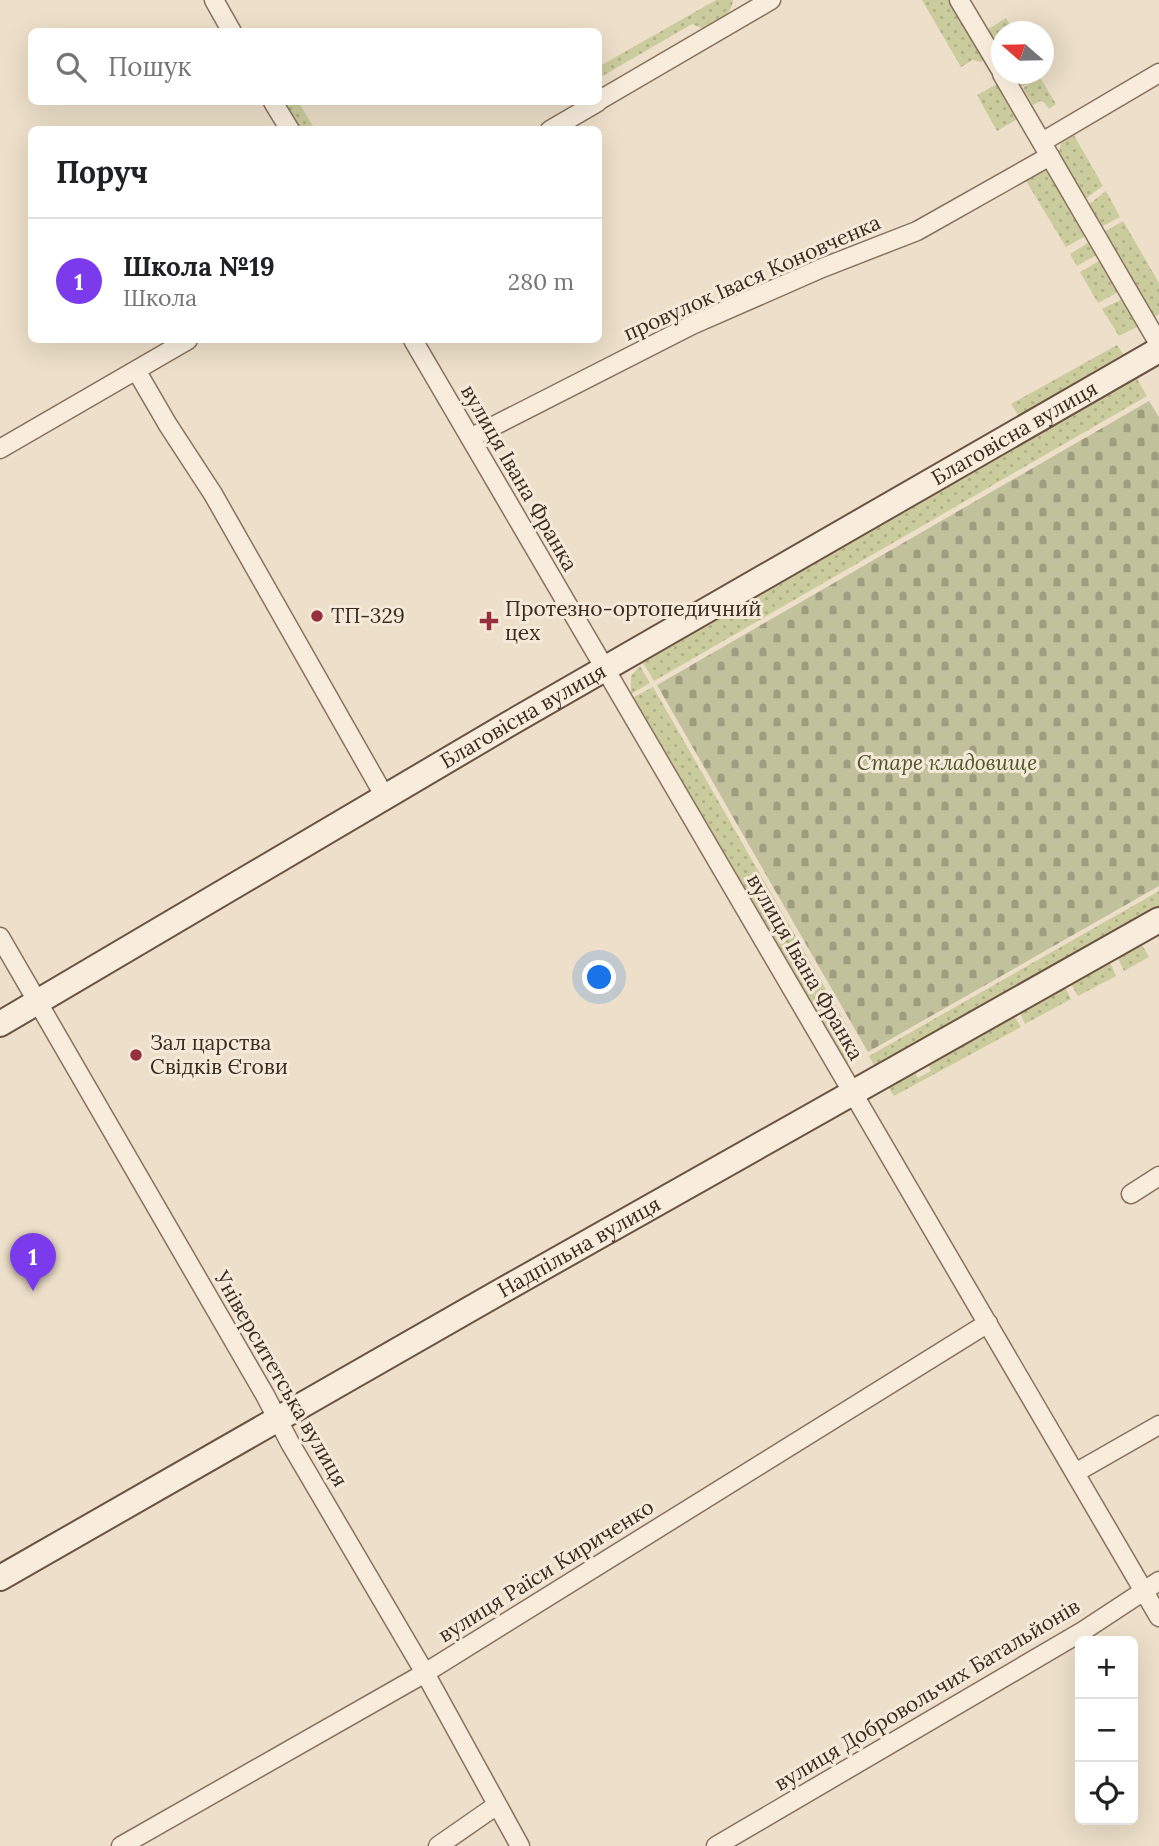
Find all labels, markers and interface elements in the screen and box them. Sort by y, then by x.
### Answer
north arrow [991,21,1054,84]
search box [28,28,602,105]
icon: search [52,48,90,86]
text: Пошук [108,50,192,83]
text: Поруч [56,153,148,191]
street label: провулок Івася Коновченка [619,208,885,347]
text: Школа №19 [123,250,275,283]
text: 1 [74,267,84,296]
text: 280 m [508,267,574,296]
text: Школа [123,283,197,312]
street label: Благовісна вулиця [926,374,1102,491]
street label: вулиця Івана Франка [455,380,584,576]
place label: Протезно-ортопедичний цех [505,595,761,646]
place label: ТП-329 [331,602,405,629]
marker: ТП-329 [309,608,325,624]
marker: Протезно-ортопедичний цех [479,611,499,631]
street label: Благовісна вулиця [435,657,611,774]
park label: Старе кладовище [857,749,1037,776]
street label: вулиця Івана Франка [741,869,870,1065]
your location [582,960,616,994]
place label: Зал царства Свідків Єгови [150,1029,288,1080]
marker: Зал царства Свідків Єгови [128,1047,144,1063]
street label: Надпільна вулиця [493,1190,665,1303]
pin: 1 [10,1233,56,1291]
street label: Університетська вулиця [208,1265,354,1491]
street label: вулиця Раїси Кириченко [433,1493,659,1648]
street label: вулиця Добровольчих Батальйонів [769,1592,1085,1797]
map controls [1075,1636,1138,1825]
button: + [1075,1636,1138,1699]
button: − [1075,1699,1138,1762]
button: locate [1075,1762,1138,1825]

